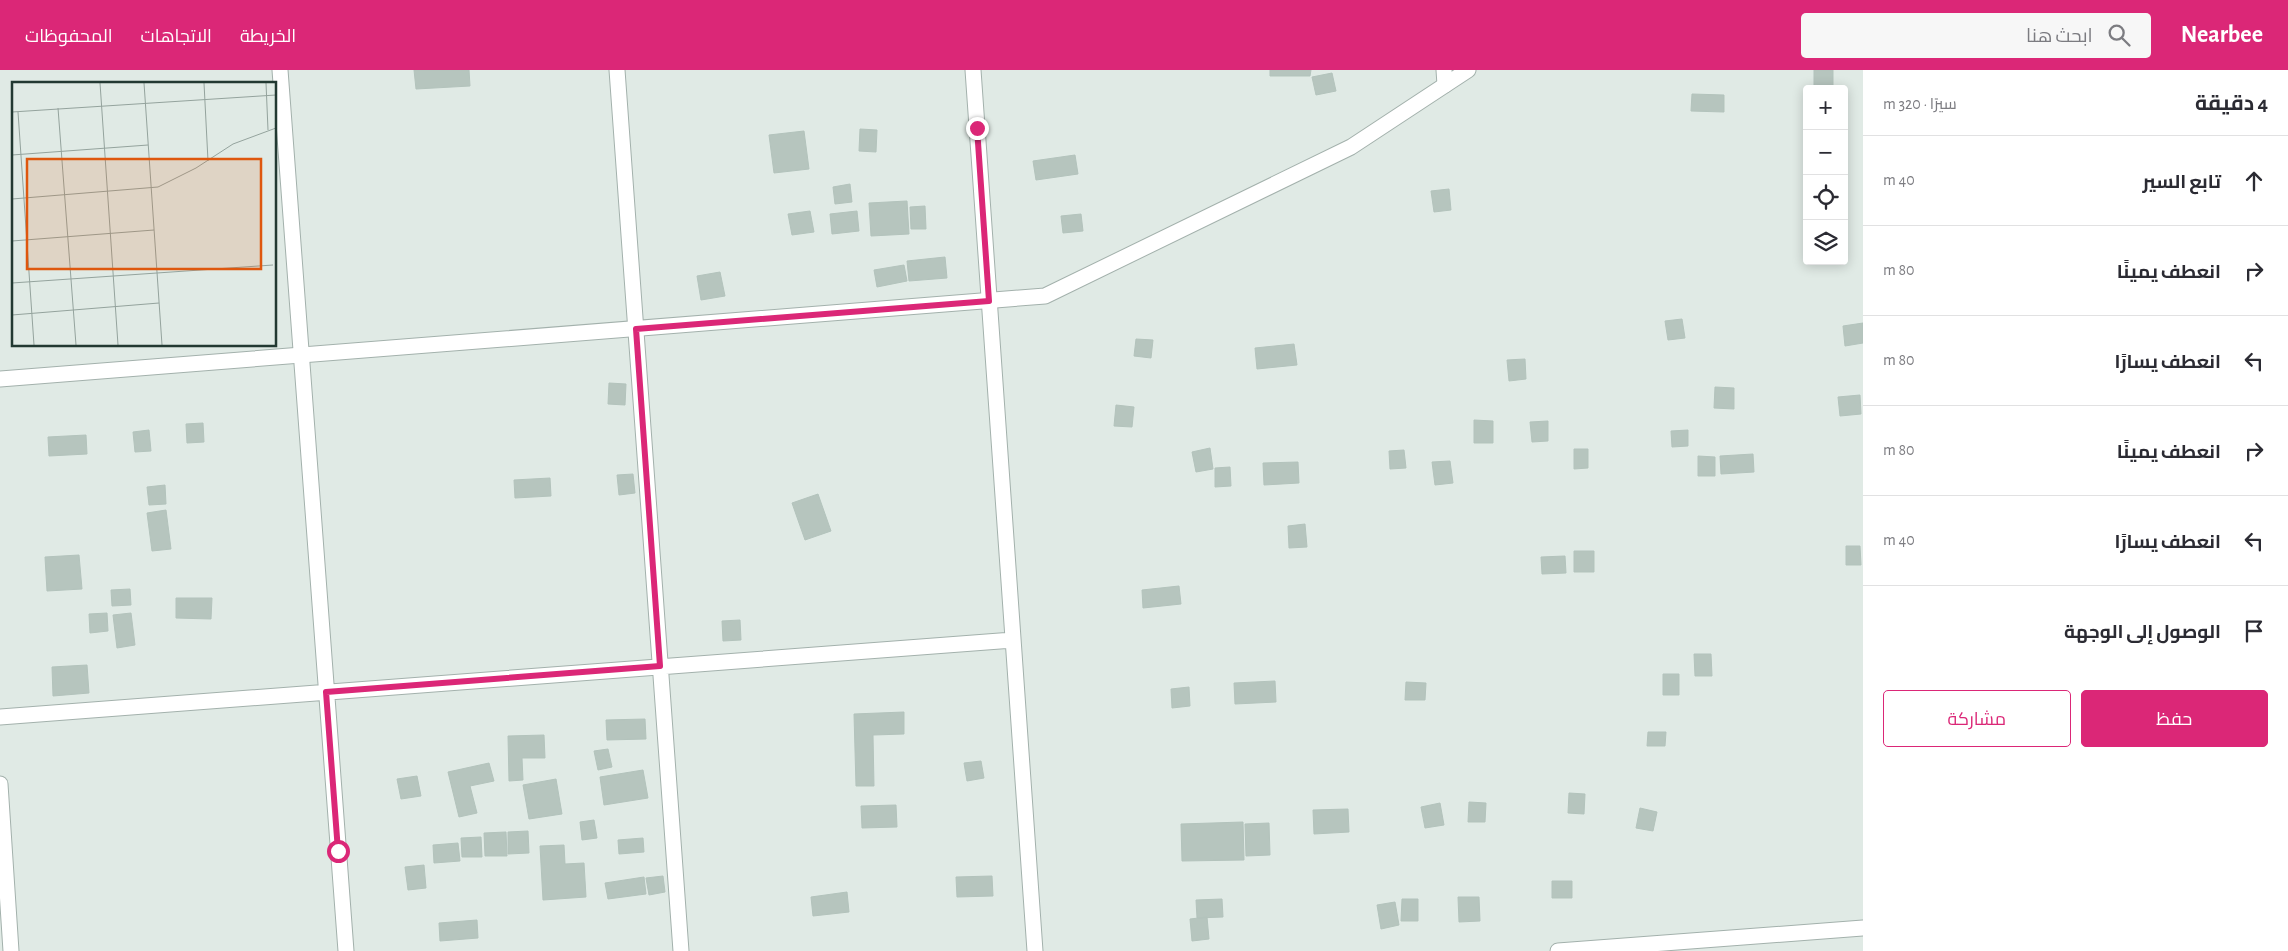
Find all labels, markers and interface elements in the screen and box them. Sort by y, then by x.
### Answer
search box [1801,13,2151,58]
icon: search [2105,21,2133,49]
text: Nearbee [2181,23,2263,47]
text: ابحث هنا [2026,27,2093,46]
text: المحفوظات [25,28,113,46]
text: الاتجاهات [141,28,212,46]
text: الخريطة [240,28,296,46]
inset map [12,82,276,346]
map controls [1803,85,1848,265]
button: + [1803,85,1848,130]
text: 4 دقيقة [2195,93,2268,114]
text: سيرًا · 320 m [1883,96,1957,112]
route end [966,117,989,140]
button: − [1803,130,1848,175]
icon: ahead [2240,167,2268,195]
text: 40 m [1883,172,1915,188]
text: تابع السير [2143,173,2221,192]
button: locate [1803,175,1848,220]
button: layers [1803,220,1848,265]
icon: right [2240,257,2268,285]
text: 80 m [1883,262,1915,278]
text: انعطف يمينًا [2117,263,2221,282]
icon: left [2240,347,2268,375]
text: 80 m [1883,352,1915,368]
text: انعطف يسارًا [2115,353,2221,372]
icon: right [2240,437,2268,465]
text: 80 m [1883,442,1915,458]
text: انعطف يمينًا [2117,443,2221,462]
icon: left [2240,527,2268,555]
text: 40 m [1883,532,1915,548]
text: انعطف يسارًا [2115,533,2221,552]
icon: arrive [2240,617,2268,645]
text: الوصول إلى الوجهة [2064,623,2221,642]
button: مشاركة [1883,690,2071,747]
button: حفظ [2081,690,2268,747]
route start [327,840,350,863]

